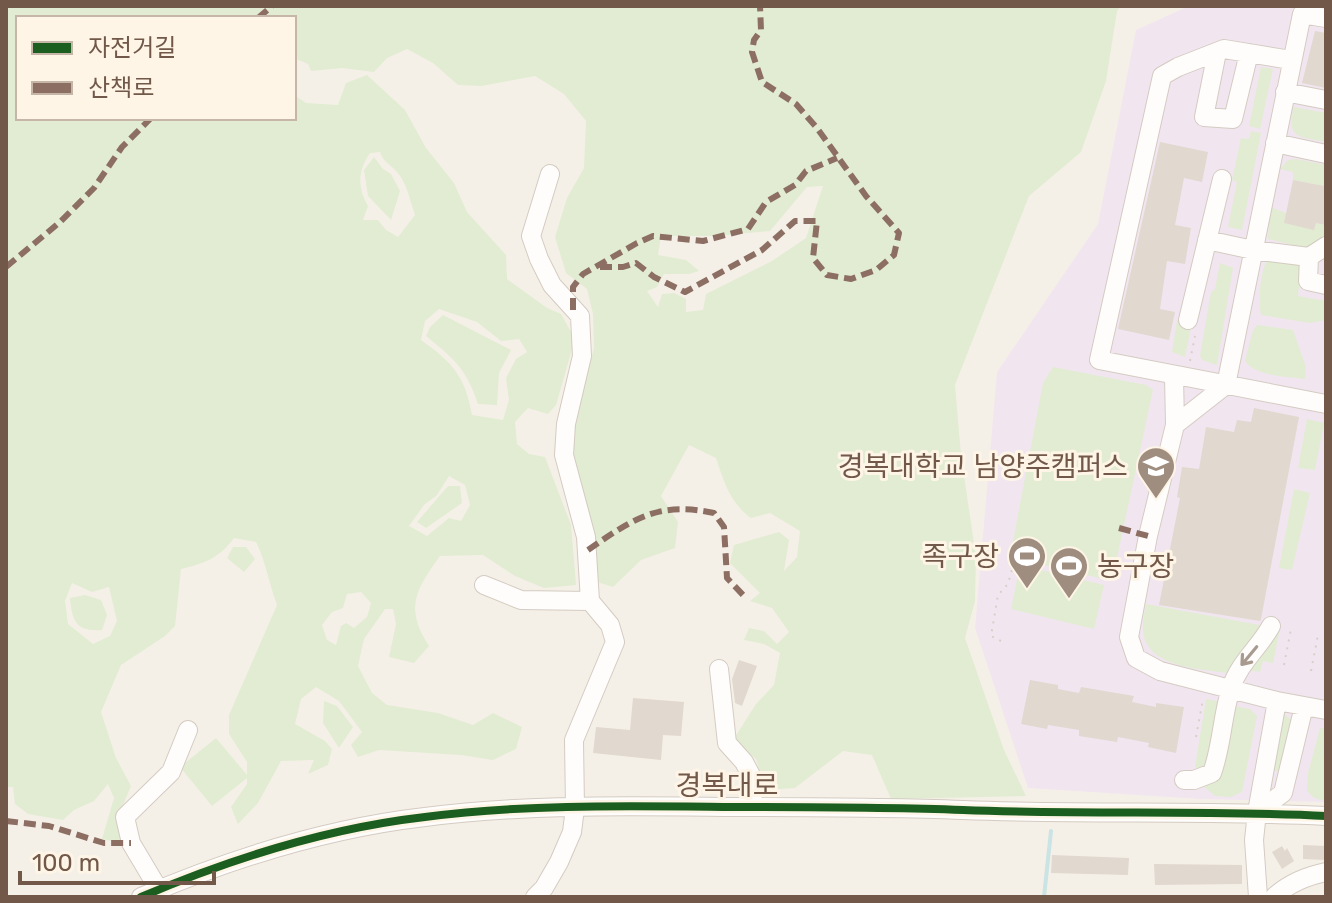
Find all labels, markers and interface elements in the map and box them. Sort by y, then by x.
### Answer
legend [16,16,296,120]
text: 자전거길 [88,34,176,62]
text: 산책로 [88,74,154,102]
school or university icon: 경복대학교 남양주캠퍼스 [1135,445,1177,500]
place label: 경복대학교 남양주캠퍼스 [838,450,1128,483]
sports icon: 족구장 [1006,535,1048,590]
place label: 족구장 [922,540,999,573]
sports icon: 농구장 [1048,545,1090,600]
place label: 농구장 [1097,550,1174,583]
one-way arrow [1240,646,1258,666]
street label: 경복대로 [675,769,779,802]
scale bar [20,835,214,885]
text: 100 m [32,849,100,877]

